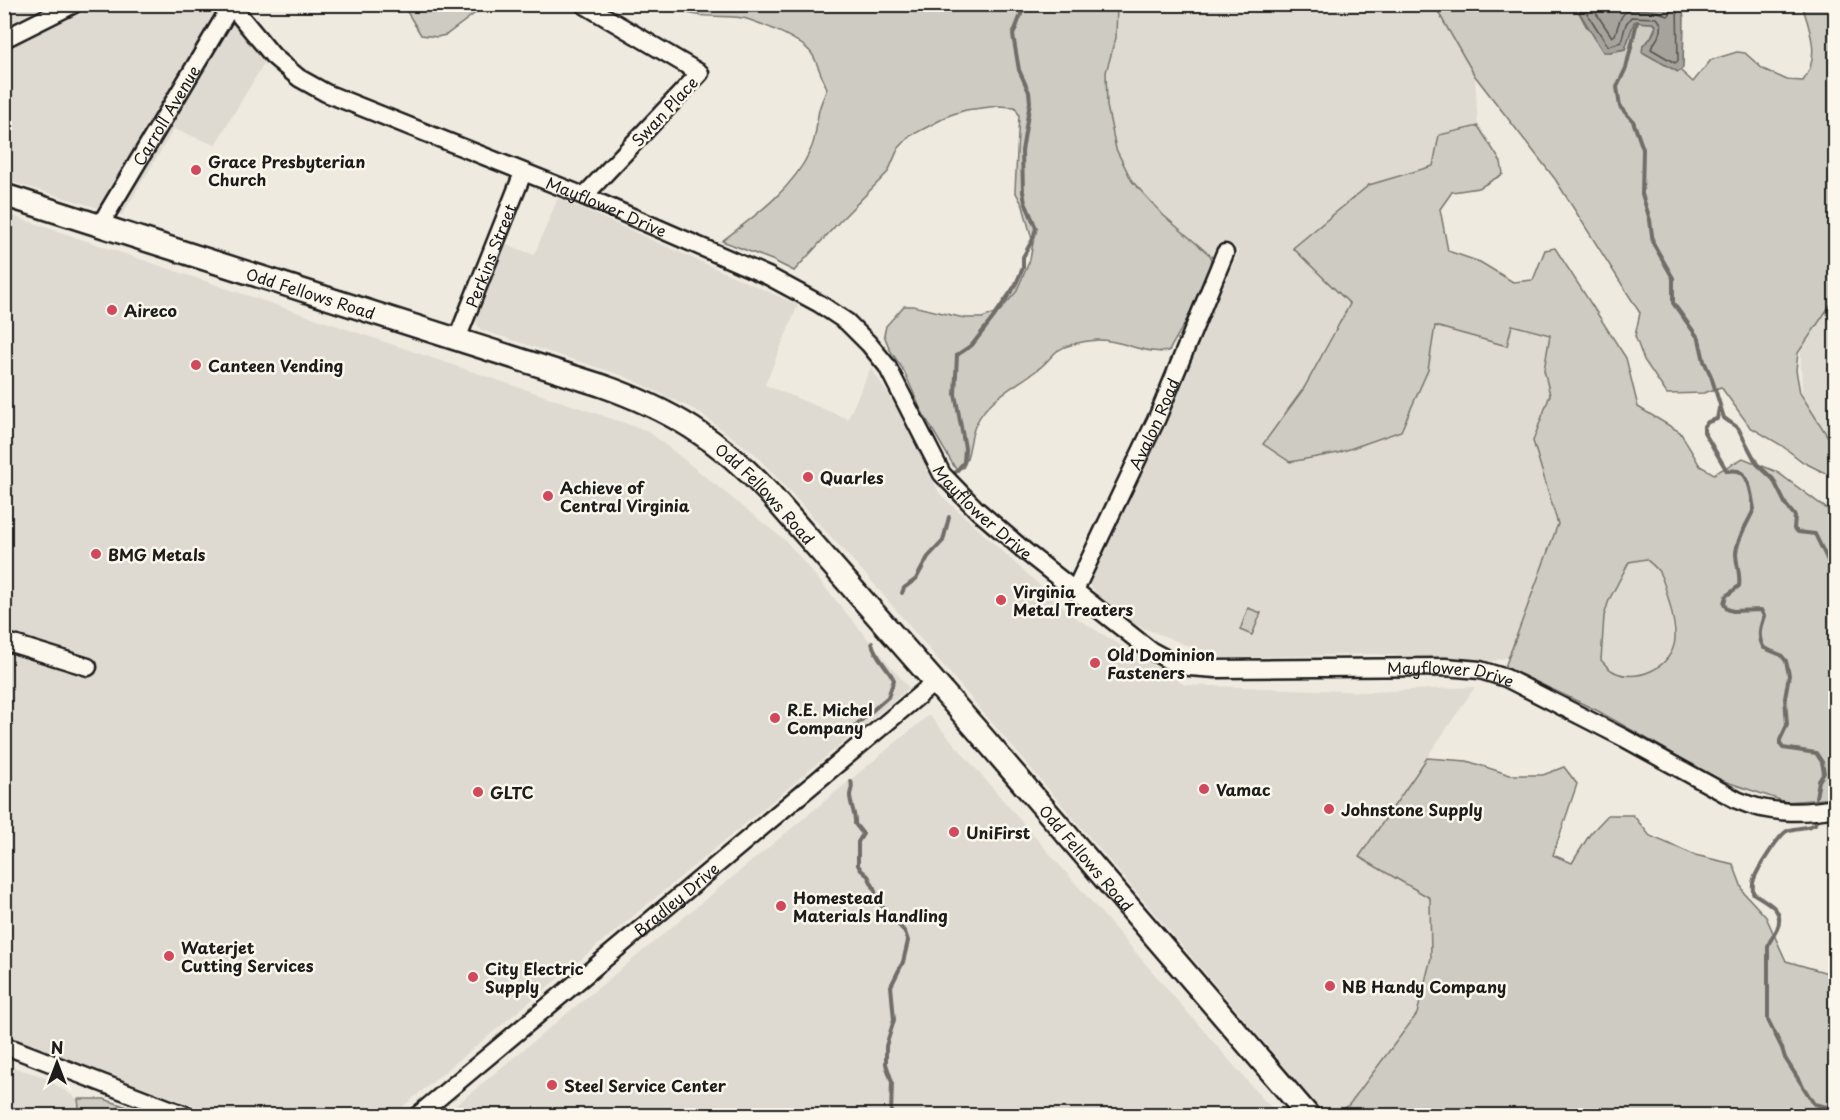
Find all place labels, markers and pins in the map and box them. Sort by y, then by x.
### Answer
place label: Grace Presbyterian Church [208,149,365,191]
marker: Grace Presbyterian Church [189,163,203,177]
place label: Aireco [124,298,177,322]
marker: Aireco [105,303,119,317]
place label: Canteen Vending [208,353,344,377]
marker: Canteen Vending [189,358,203,372]
place label: Quarles [820,465,884,489]
marker: Quarles [801,470,815,484]
place label: Achieve of Central Virginia [560,475,690,517]
marker: Achieve of Central Virginia [541,489,555,503]
place label: BMG Metals [108,542,206,566]
marker: BMG Metals [89,547,103,561]
place label: Virginia Metal Treaters [1013,579,1133,621]
marker: Virginia Metal Treaters [994,593,1008,607]
place label: Old Dominion Fasteners [1107,642,1215,684]
marker: Old Dominion Fasteners [1088,656,1102,670]
place label: R.E. Michel Company [787,697,873,739]
marker: R.E. Michel Company [768,711,782,725]
place label: Vamac [1216,777,1271,801]
place label: GLTC [490,780,534,804]
marker: Vamac [1197,782,1211,796]
marker: GLTC [471,785,485,799]
place label: Johnstone Supply [1341,797,1483,821]
marker: Johnstone Supply [1322,802,1336,816]
place label: UniFirst [966,820,1031,844]
marker: UniFirst [947,825,961,839]
place label: Homestead Materials Handling [793,885,948,927]
marker: Homestead Materials Handling [774,899,788,913]
place label: Waterjet Cutting Services [181,935,314,977]
marker: Waterjet Cutting Services [162,949,176,963]
place label: City Electric Supply [485,956,584,998]
marker: City Electric Supply [466,970,480,984]
place label: NB Handy Company [1342,974,1506,998]
marker: NB Handy Company [1323,979,1337,993]
place label: Steel Service Center [564,1073,727,1097]
marker: Steel Service Center [545,1078,559,1092]

